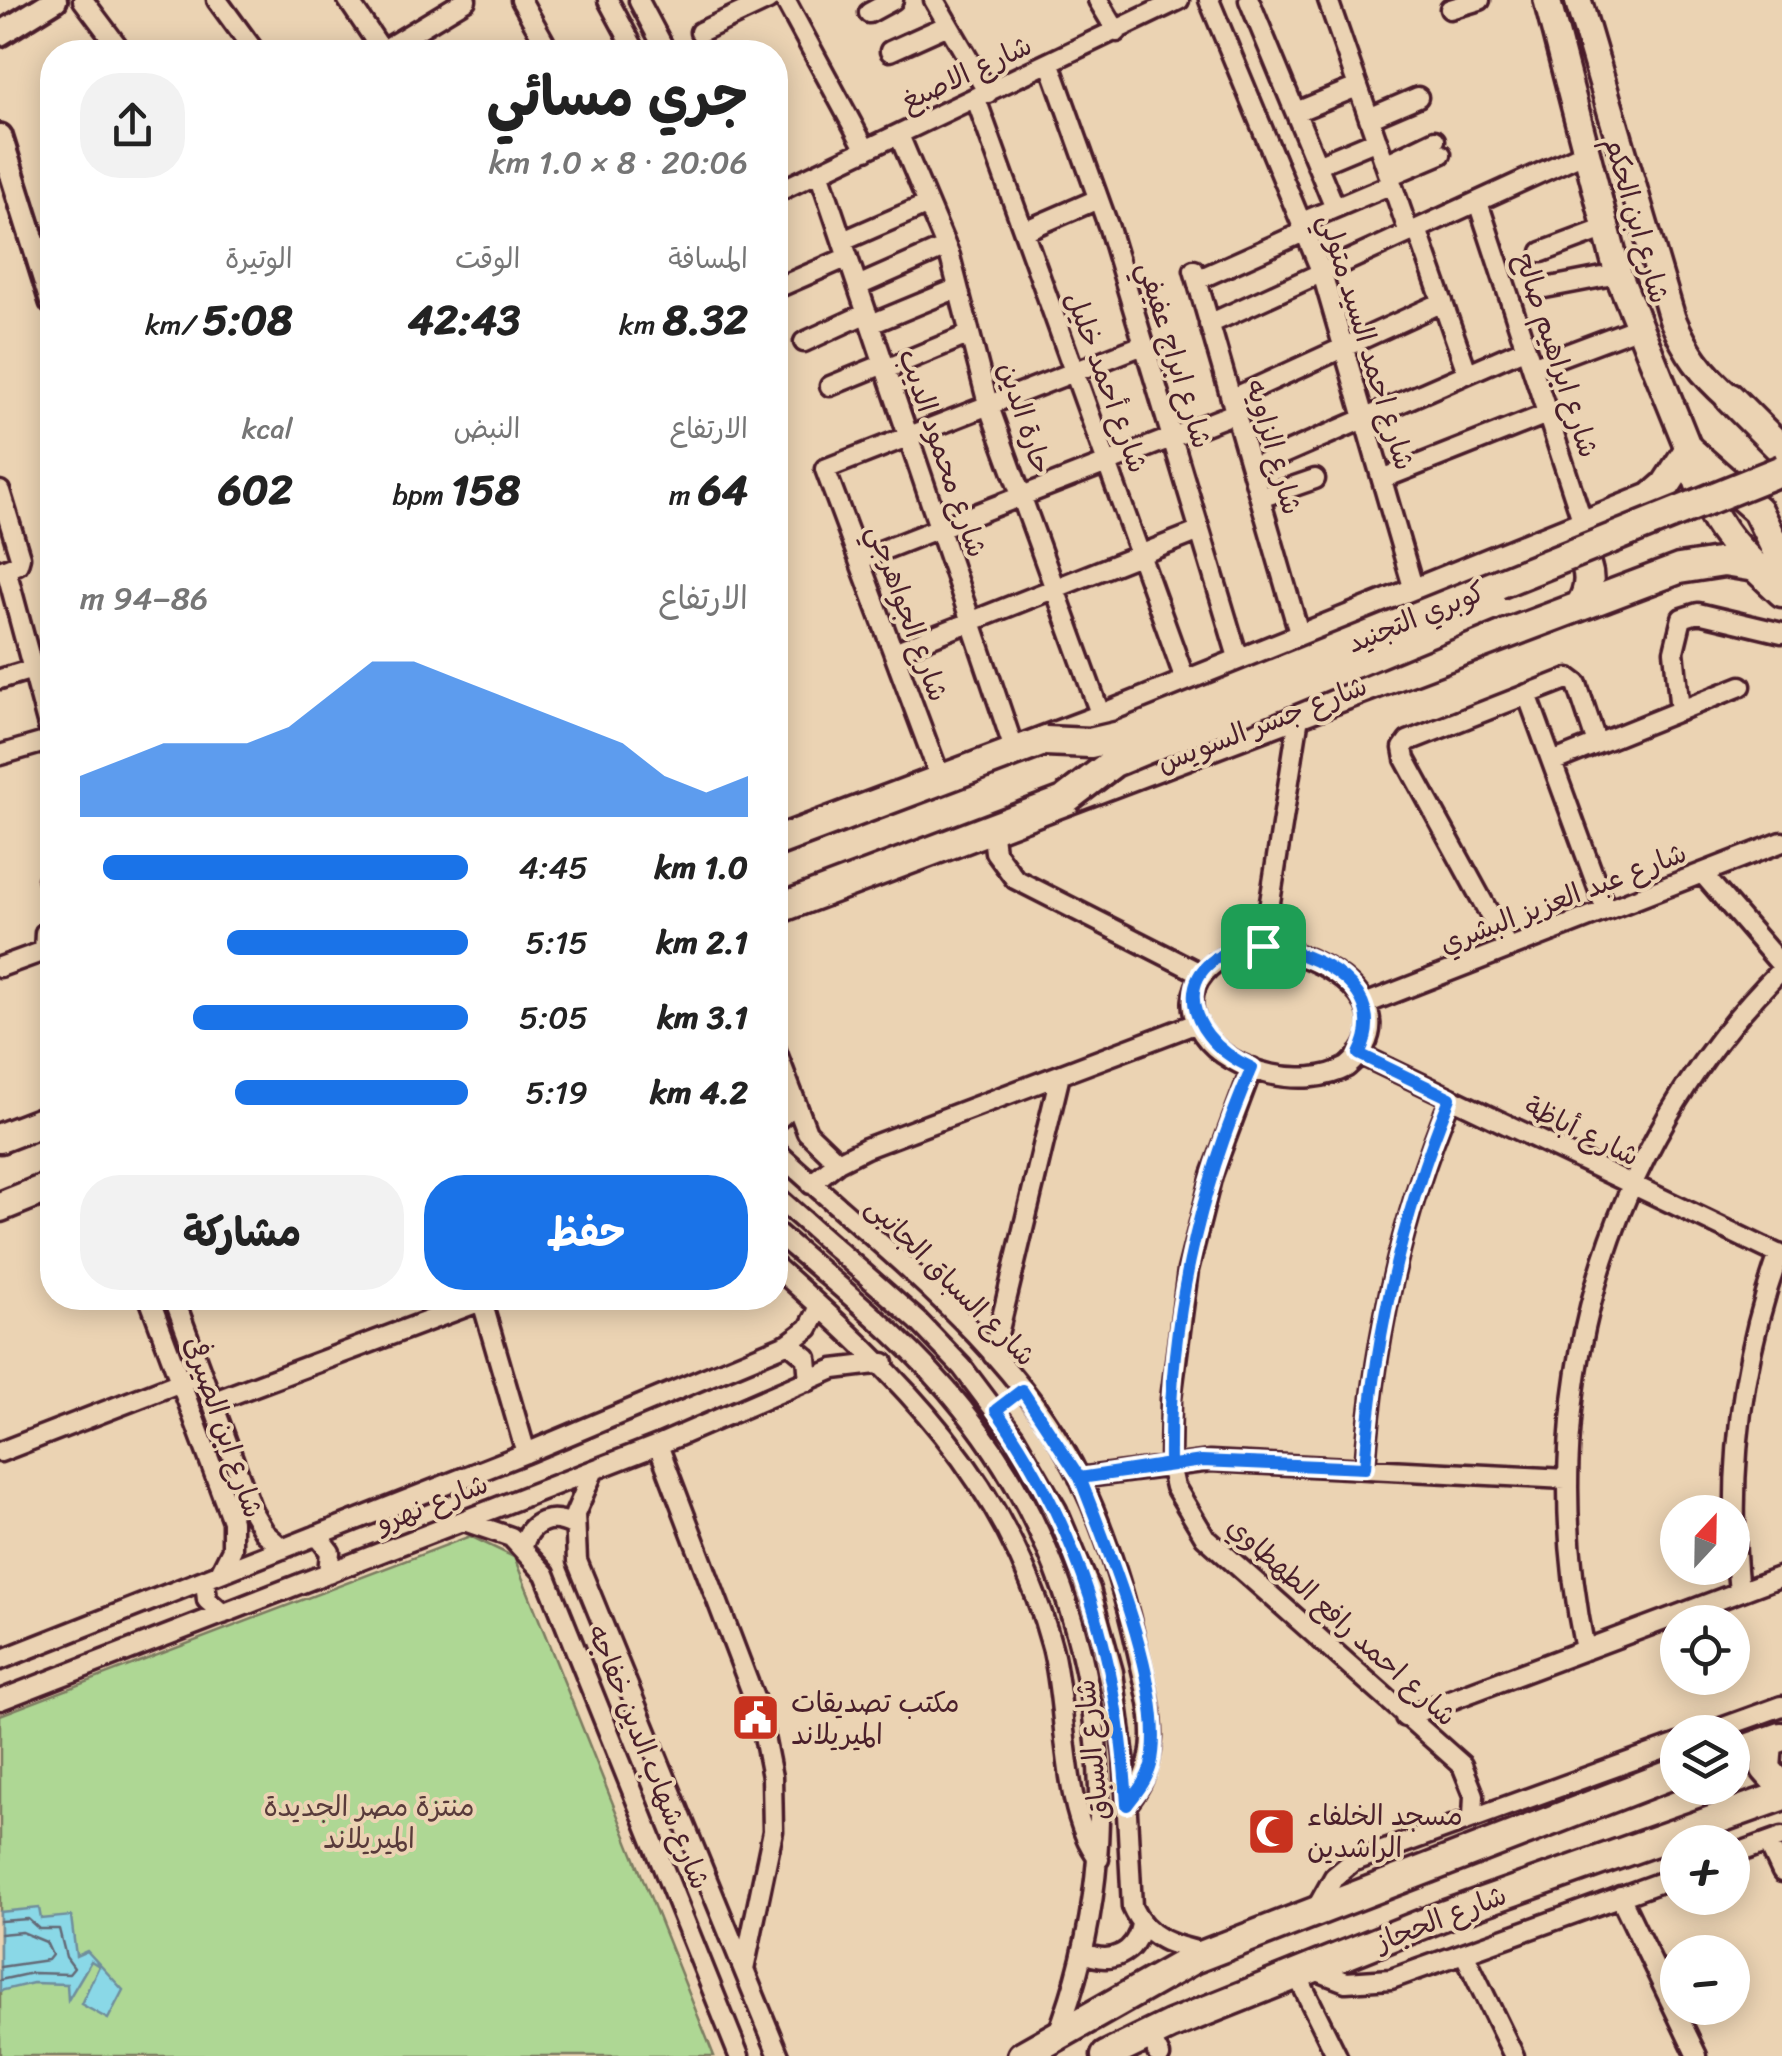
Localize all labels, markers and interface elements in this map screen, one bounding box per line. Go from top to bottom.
street label: شارع الاصبغ [892,21,1040,125]
text: جري مسائي [487,48,748,145]
button: share [80,73,185,178]
street label: شارع ابن الحكم [1590,131,1684,309]
text: 20:06 · 8 × 1.0 km [489,134,748,191]
street label: شارع احمد السيد متولي [1305,208,1429,476]
text: الوتيرة [225,234,293,283]
text: الوقت [455,234,520,283]
text: المسافة [668,234,748,283]
street label: شارع ابراهيم صالح [1501,246,1613,464]
street label: شارع ابراج عفيفي [1123,255,1227,455]
text: 5:08 [202,283,293,357]
text: 42:43 [408,283,520,357]
text: 8.32 [663,283,748,357]
street label: شارع أحمد خليل [1051,284,1163,480]
text: /km [145,300,202,349]
text: km [619,300,663,349]
street label: شارع محمود الديب [884,342,1002,564]
street label: حارة الدين [984,355,1066,481]
street label: شارع الزاويه [1231,373,1317,521]
text: kcal [242,404,293,453]
text: النبض [453,404,520,453]
text: الارتفاع [669,404,748,453]
text: 602 [218,453,293,527]
text: 158 [451,453,520,527]
text: 64 [698,453,748,527]
text: bpm [392,470,451,519]
text: m [669,470,698,519]
street label: شارع الجواهرجي [853,517,963,709]
street label: كوبري التجنيد [1339,567,1493,667]
text: 86–94 m [80,570,208,627]
text: الارتفاع [658,570,748,627]
street label: شارع جسر السويس [1150,661,1374,787]
street label: شارع عبد العزيز البشري [1432,828,1694,968]
text: 4:45 [519,839,588,896]
text: 1.0 km [654,839,748,896]
pin [1221,904,1306,989]
text: 5:15 [526,914,588,971]
text: 2.1 km [656,914,748,971]
icon: arrive [1236,919,1291,974]
text: 5:05 [519,989,588,1046]
text: 3.1 km [657,989,748,1046]
text: 5:19 [525,1064,588,1121]
text: 4.2 km [650,1064,748,1121]
street label: شارع أباظة [1516,1082,1648,1180]
button: مشاركة [80,1175,404,1290]
button: حفظ [424,1175,748,1290]
street label: شارع السباق الجانبى [854,1184,1048,1378]
street label: شارع ابن الصيرفى [170,1329,278,1525]
street label: شارع نهرو [367,1459,495,1548]
north arrow [1660,1495,1750,1585]
map controls [1660,1495,1750,2025]
street label: شارع احمد رافع الطهطاوي [1215,1503,1469,1739]
button: locate [1660,1605,1750,1695]
street label: شارع شهاب الدين خفاجه [573,1617,725,1897]
street label: شارع السباق [1060,1677,1124,1823]
place label: مكتب تصديقات الميريلاند [791,1678,960,1759]
public building icon: مكتب تصديقات الميريلاند [730,1692,782,1744]
button: layers [1660,1715,1750,1805]
park label: منتزة مصر الجديدة الميريلاند [263,1782,475,1863]
place label: مسجد الخلفاء الراشدين [1307,1791,1463,1872]
mosque icon: مسجد الخلفاء الراشدين [1246,1805,1298,1857]
button: + [1660,1825,1750,1915]
street label: شارع الحجاز [1366,1871,1514,1966]
button: − [1660,1935,1750,2025]

